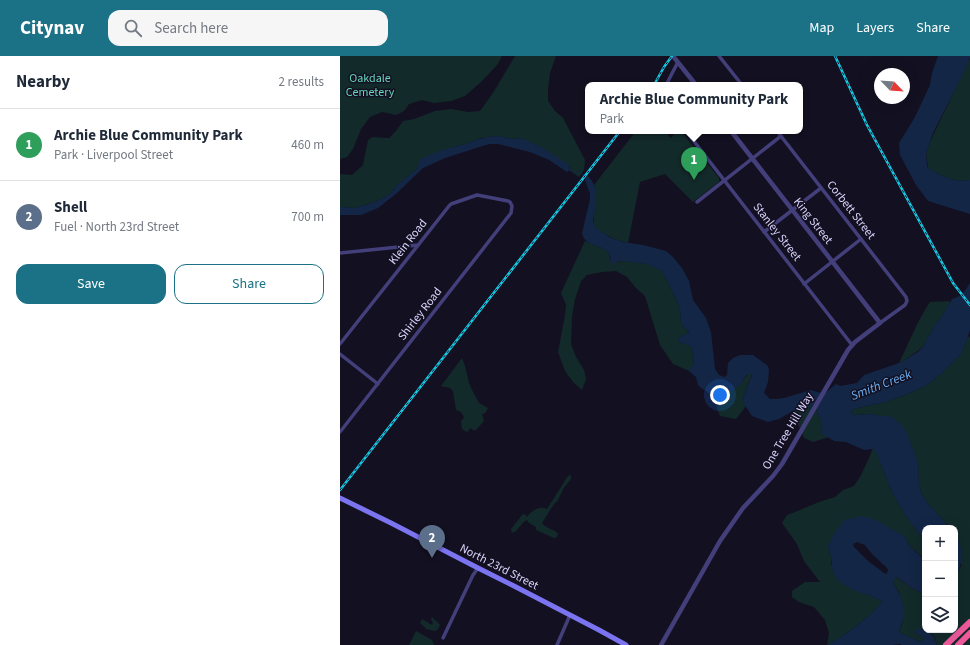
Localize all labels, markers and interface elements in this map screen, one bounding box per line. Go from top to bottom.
search box [108,10,388,46]
text: Citynav [20,15,84,42]
icon: search [122,17,144,39]
text: Search here [154,18,228,39]
text: Map [809,18,834,38]
text: Layers [856,18,894,38]
text: Share [916,18,950,38]
north arrow [874,68,910,104]
text: Nearby [16,70,70,94]
park label: Oakdale Cemetery [346,70,395,101]
text: 2 results [279,73,324,91]
popup [585,82,803,134]
text: Archie Blue Community Park [600,89,788,110]
text: Park [600,110,624,128]
text: Archie Blue Community Park [54,125,243,146]
text: 1 [26,136,32,154]
text: 460 m [291,136,324,154]
text: Park · Liverpool Street [54,146,173,164]
pin: 1 [681,147,707,180]
street label: Corbett Street [823,177,879,243]
street label: King Street [789,194,837,248]
text: Shell [54,197,87,218]
street label: Stanley Street [749,199,805,265]
text: 2 [26,208,32,226]
text: 700 m [291,208,324,226]
street label: Klein Road [385,216,431,268]
text: Fuel · North 23rd Street [54,218,179,236]
button: Save [16,264,166,304]
button: Share [174,264,324,304]
street label: Shirley Road [394,284,446,344]
water label: Smith Creek [848,365,915,405]
your location [710,385,730,405]
street label: One Tree Hill Way [758,389,818,473]
pin: 2 [419,525,445,558]
map controls [922,525,958,633]
button: + [922,525,958,561]
street label: North 23rd Street [457,540,541,594]
button: − [922,561,958,597]
button: layers [922,597,958,633]

